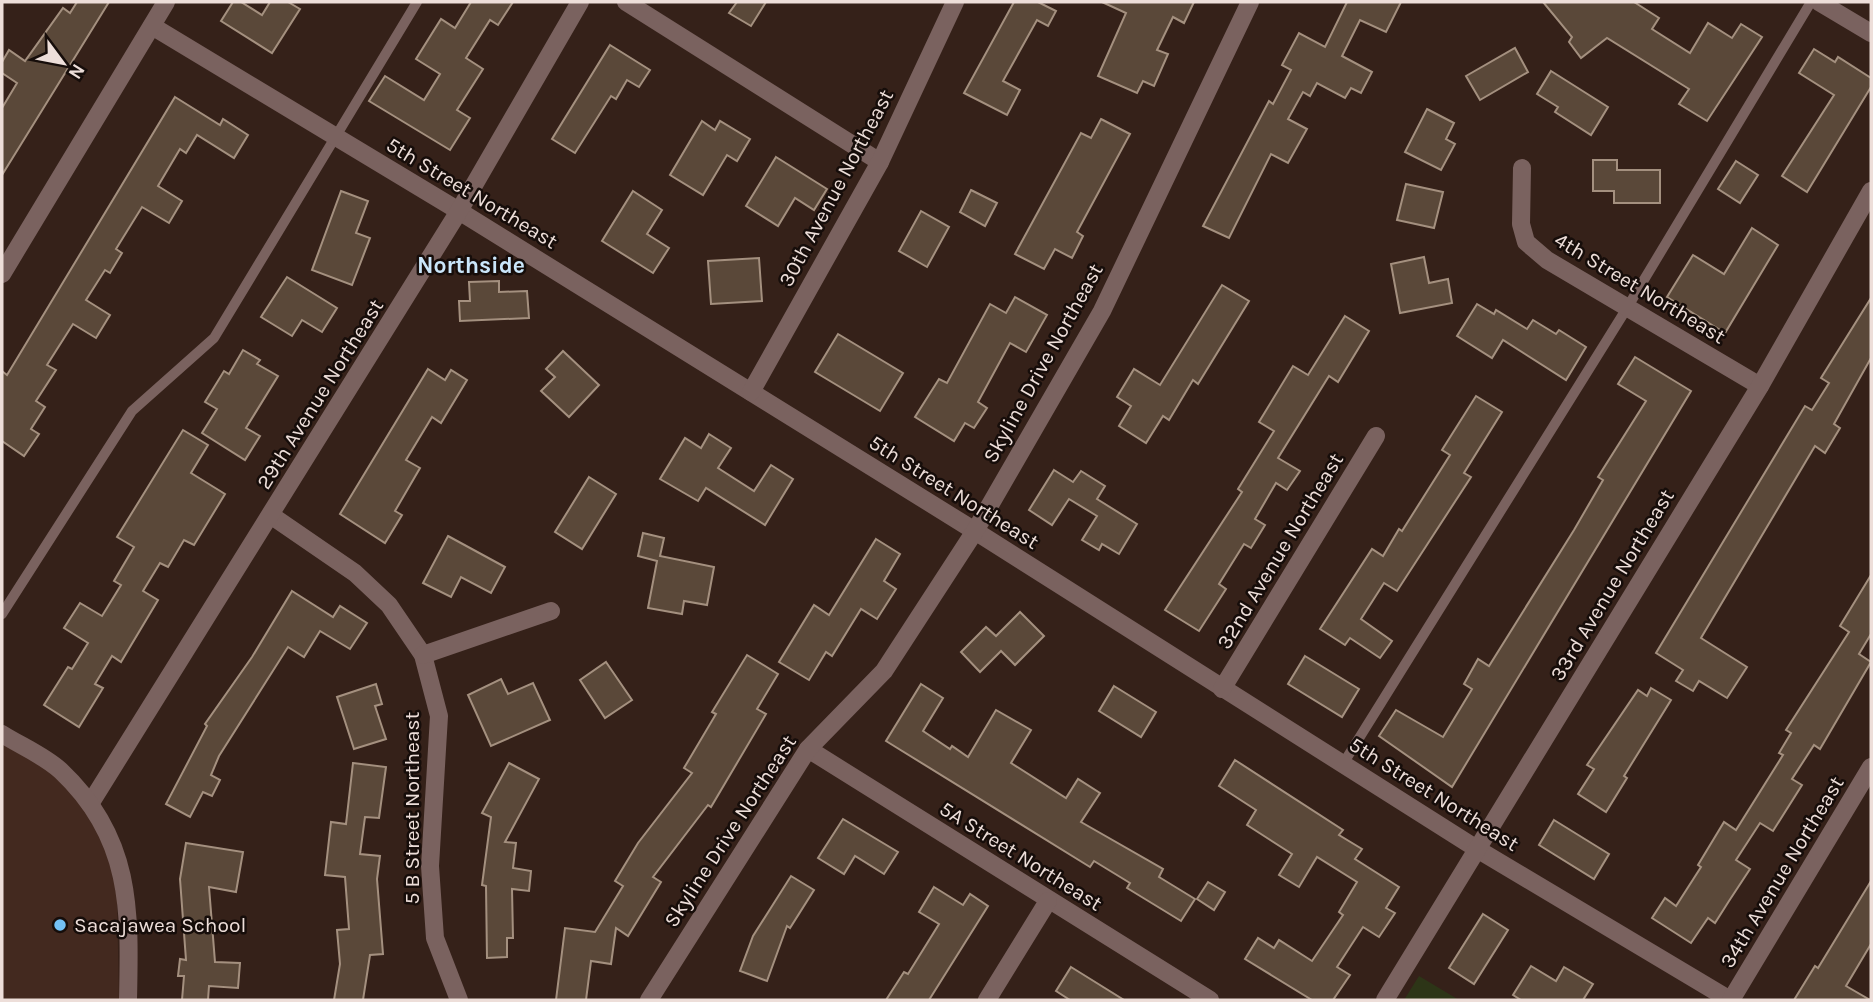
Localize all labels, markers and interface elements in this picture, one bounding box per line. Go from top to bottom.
north arrow [28,28,98,98]
text: N [64,60,90,83]
street label: 30th Avenue Northeast [774,85,898,291]
street label: 5th Street Northeast [382,132,562,254]
street label: 4th Street Northeast [1550,227,1730,349]
district label: Northside [417,252,525,279]
street label: Skyline Drive Northeast [978,259,1108,467]
street label: 29th Avenue Northeast [252,295,388,493]
street label: 5th Street Northeast [865,430,1043,554]
street label: 32nd Avenue Northeast [1212,449,1348,653]
street label: 33rd Avenue Northeast [1545,485,1679,685]
street label: 5 B Street Northeast [400,712,424,904]
street label: Skyline Drive Northeast [659,731,801,931]
street label: 5th Street Northeast [1345,732,1523,856]
street label: 34th Avenue Northeast [1715,772,1849,972]
street label: 5A Street Northeast [935,796,1107,916]
place label: Sacajawea School [74,913,246,937]
marker: Sacajawea School [52,917,68,933]

